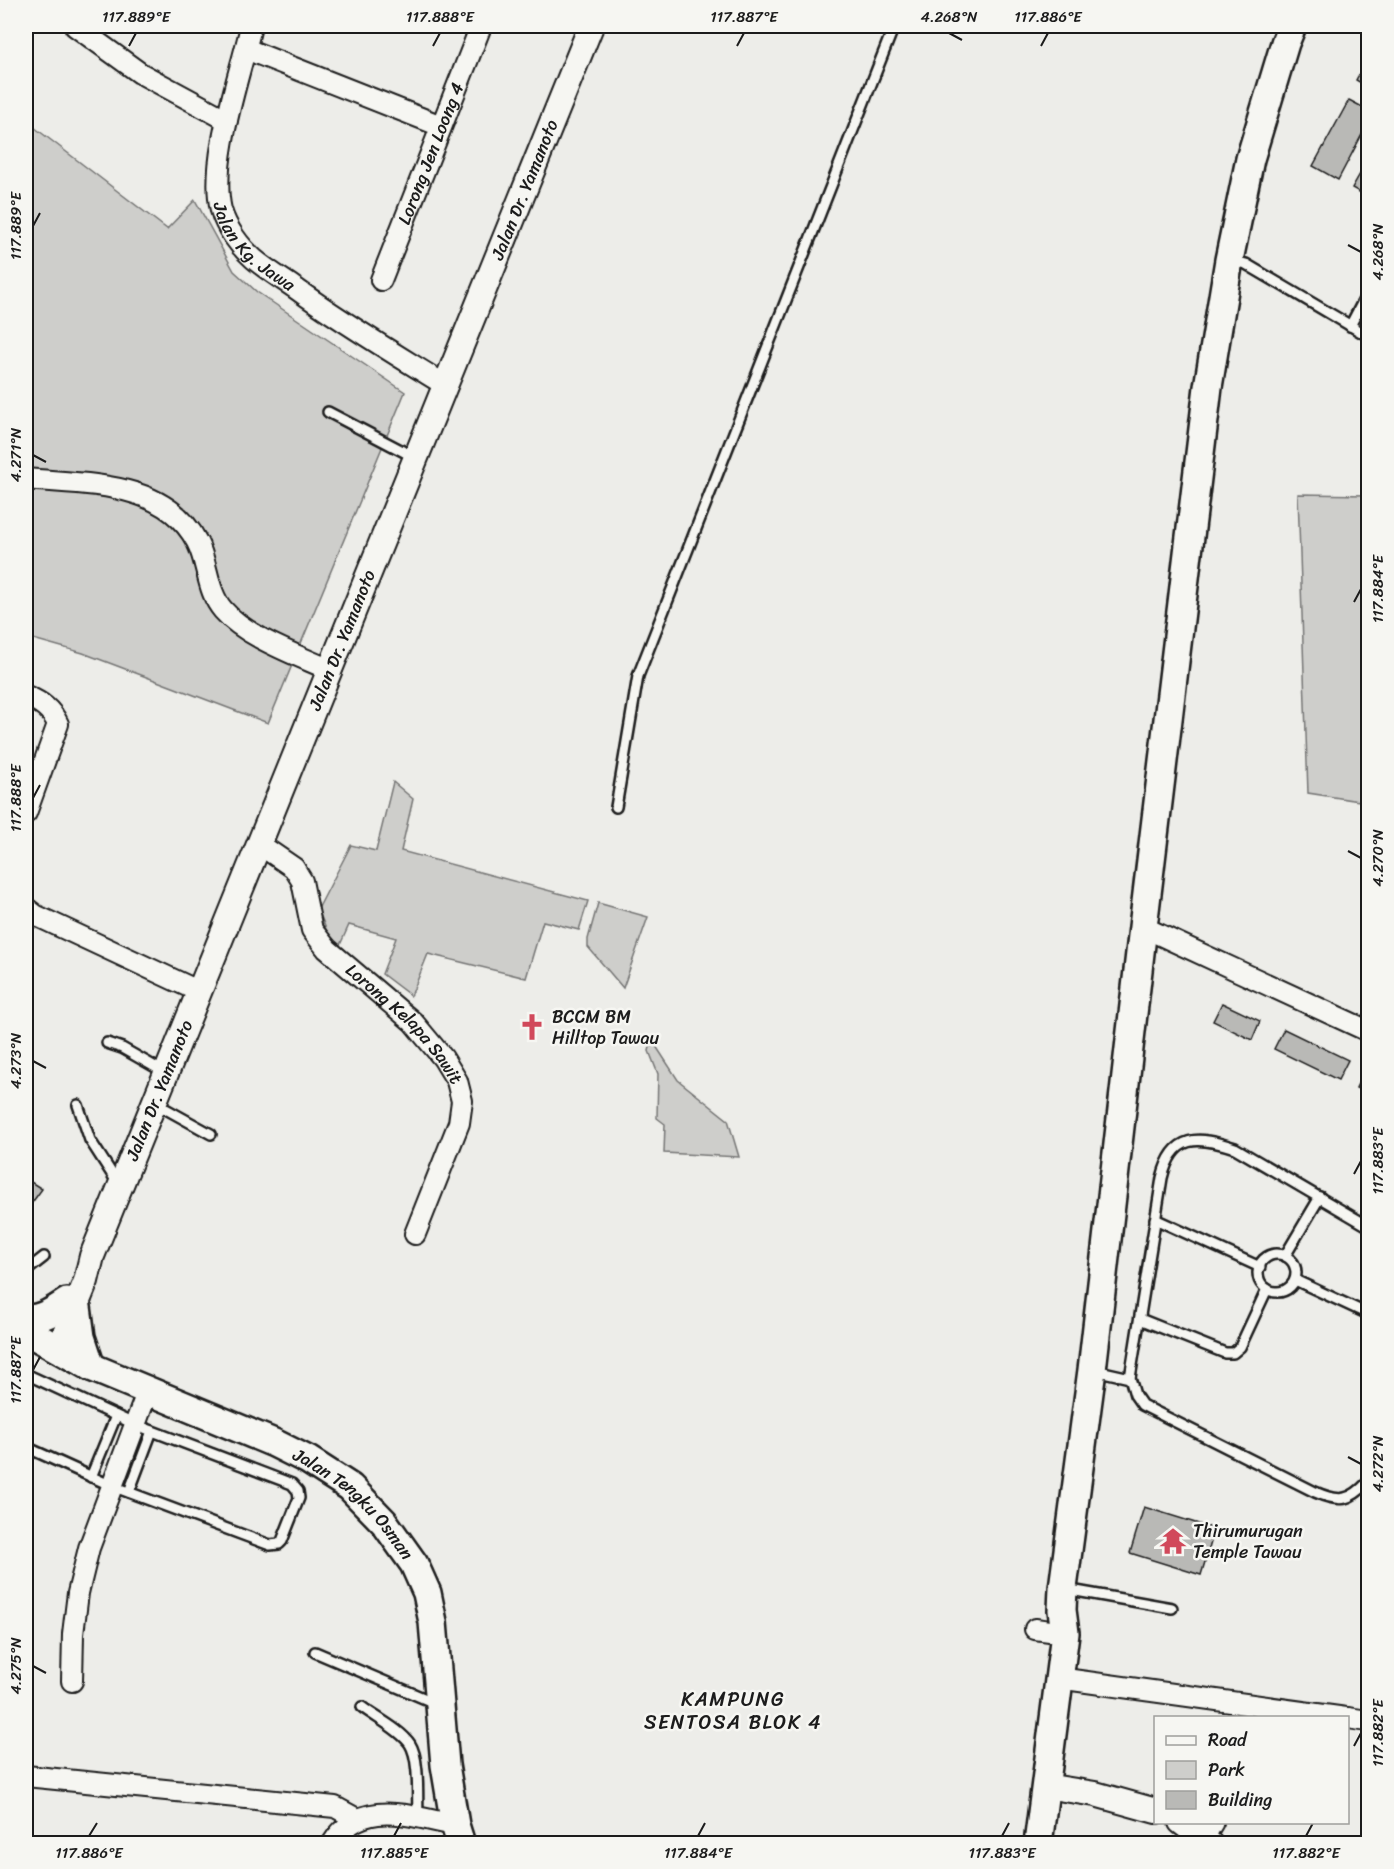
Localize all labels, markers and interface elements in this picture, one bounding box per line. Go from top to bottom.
text: 117.889°E [102,4,172,30]
text: 117.888°E [406,4,476,30]
text: 117.887°E [710,4,779,30]
text: 4.268°N [921,4,978,30]
text: 117.886°E [1014,4,1083,30]
street label: Lorong Jen Loong 4 [388,78,473,229]
street label: Jalan Dr. Yamanoto [481,114,568,266]
text: 117.889°E [3,190,29,260]
street label: Jalan Kg. Jawa [204,199,303,301]
text: 4.268°N [1365,223,1391,280]
text: 4.271°N [3,427,29,482]
text: 117.884°E [1365,553,1391,623]
street label: Jalan Dr. Yamanoto [299,565,385,716]
text: 117.888°E [3,762,29,832]
text: 4.270°N [1365,829,1391,887]
street label: Lorong Kelapa Sawit [338,955,472,1091]
place label: BCCM BM Hilltop Tawau [552,1001,659,1054]
church icon: BCCM BM Hilltop Tawau [517,1012,547,1042]
street label: Jalan Dr. Yamanoto [116,1015,202,1166]
text: 4.273°N [3,1032,29,1089]
text: 117.883°E [1365,1126,1391,1195]
text: 117.887°E [3,1335,29,1404]
text: 4.272°N [1365,1435,1391,1492]
street label: Jalan Tengku Osman [286,1439,422,1567]
place label: Thirumurugan Temple Tawau [1193,1515,1303,1568]
temple icon: Thirumurugan Temple Tawau [1158,1526,1188,1556]
text: 4.275°N [3,1637,29,1695]
district label: KAMPUNG SENTOSA BLOK 4 [644,1682,822,1740]
text: 117.882°E [1365,1698,1391,1767]
legend [1154,1716,1349,1824]
text: Road [1208,1724,1248,1756]
text: Park [1208,1754,1245,1786]
text: Building [1208,1784,1272,1816]
text: 117.886°E [55,1840,124,1866]
text: 117.885°E [360,1840,430,1866]
text: 117.884°E [664,1840,734,1866]
text: 117.883°E [968,1840,1037,1866]
text: 117.882°E [1272,1840,1341,1866]

